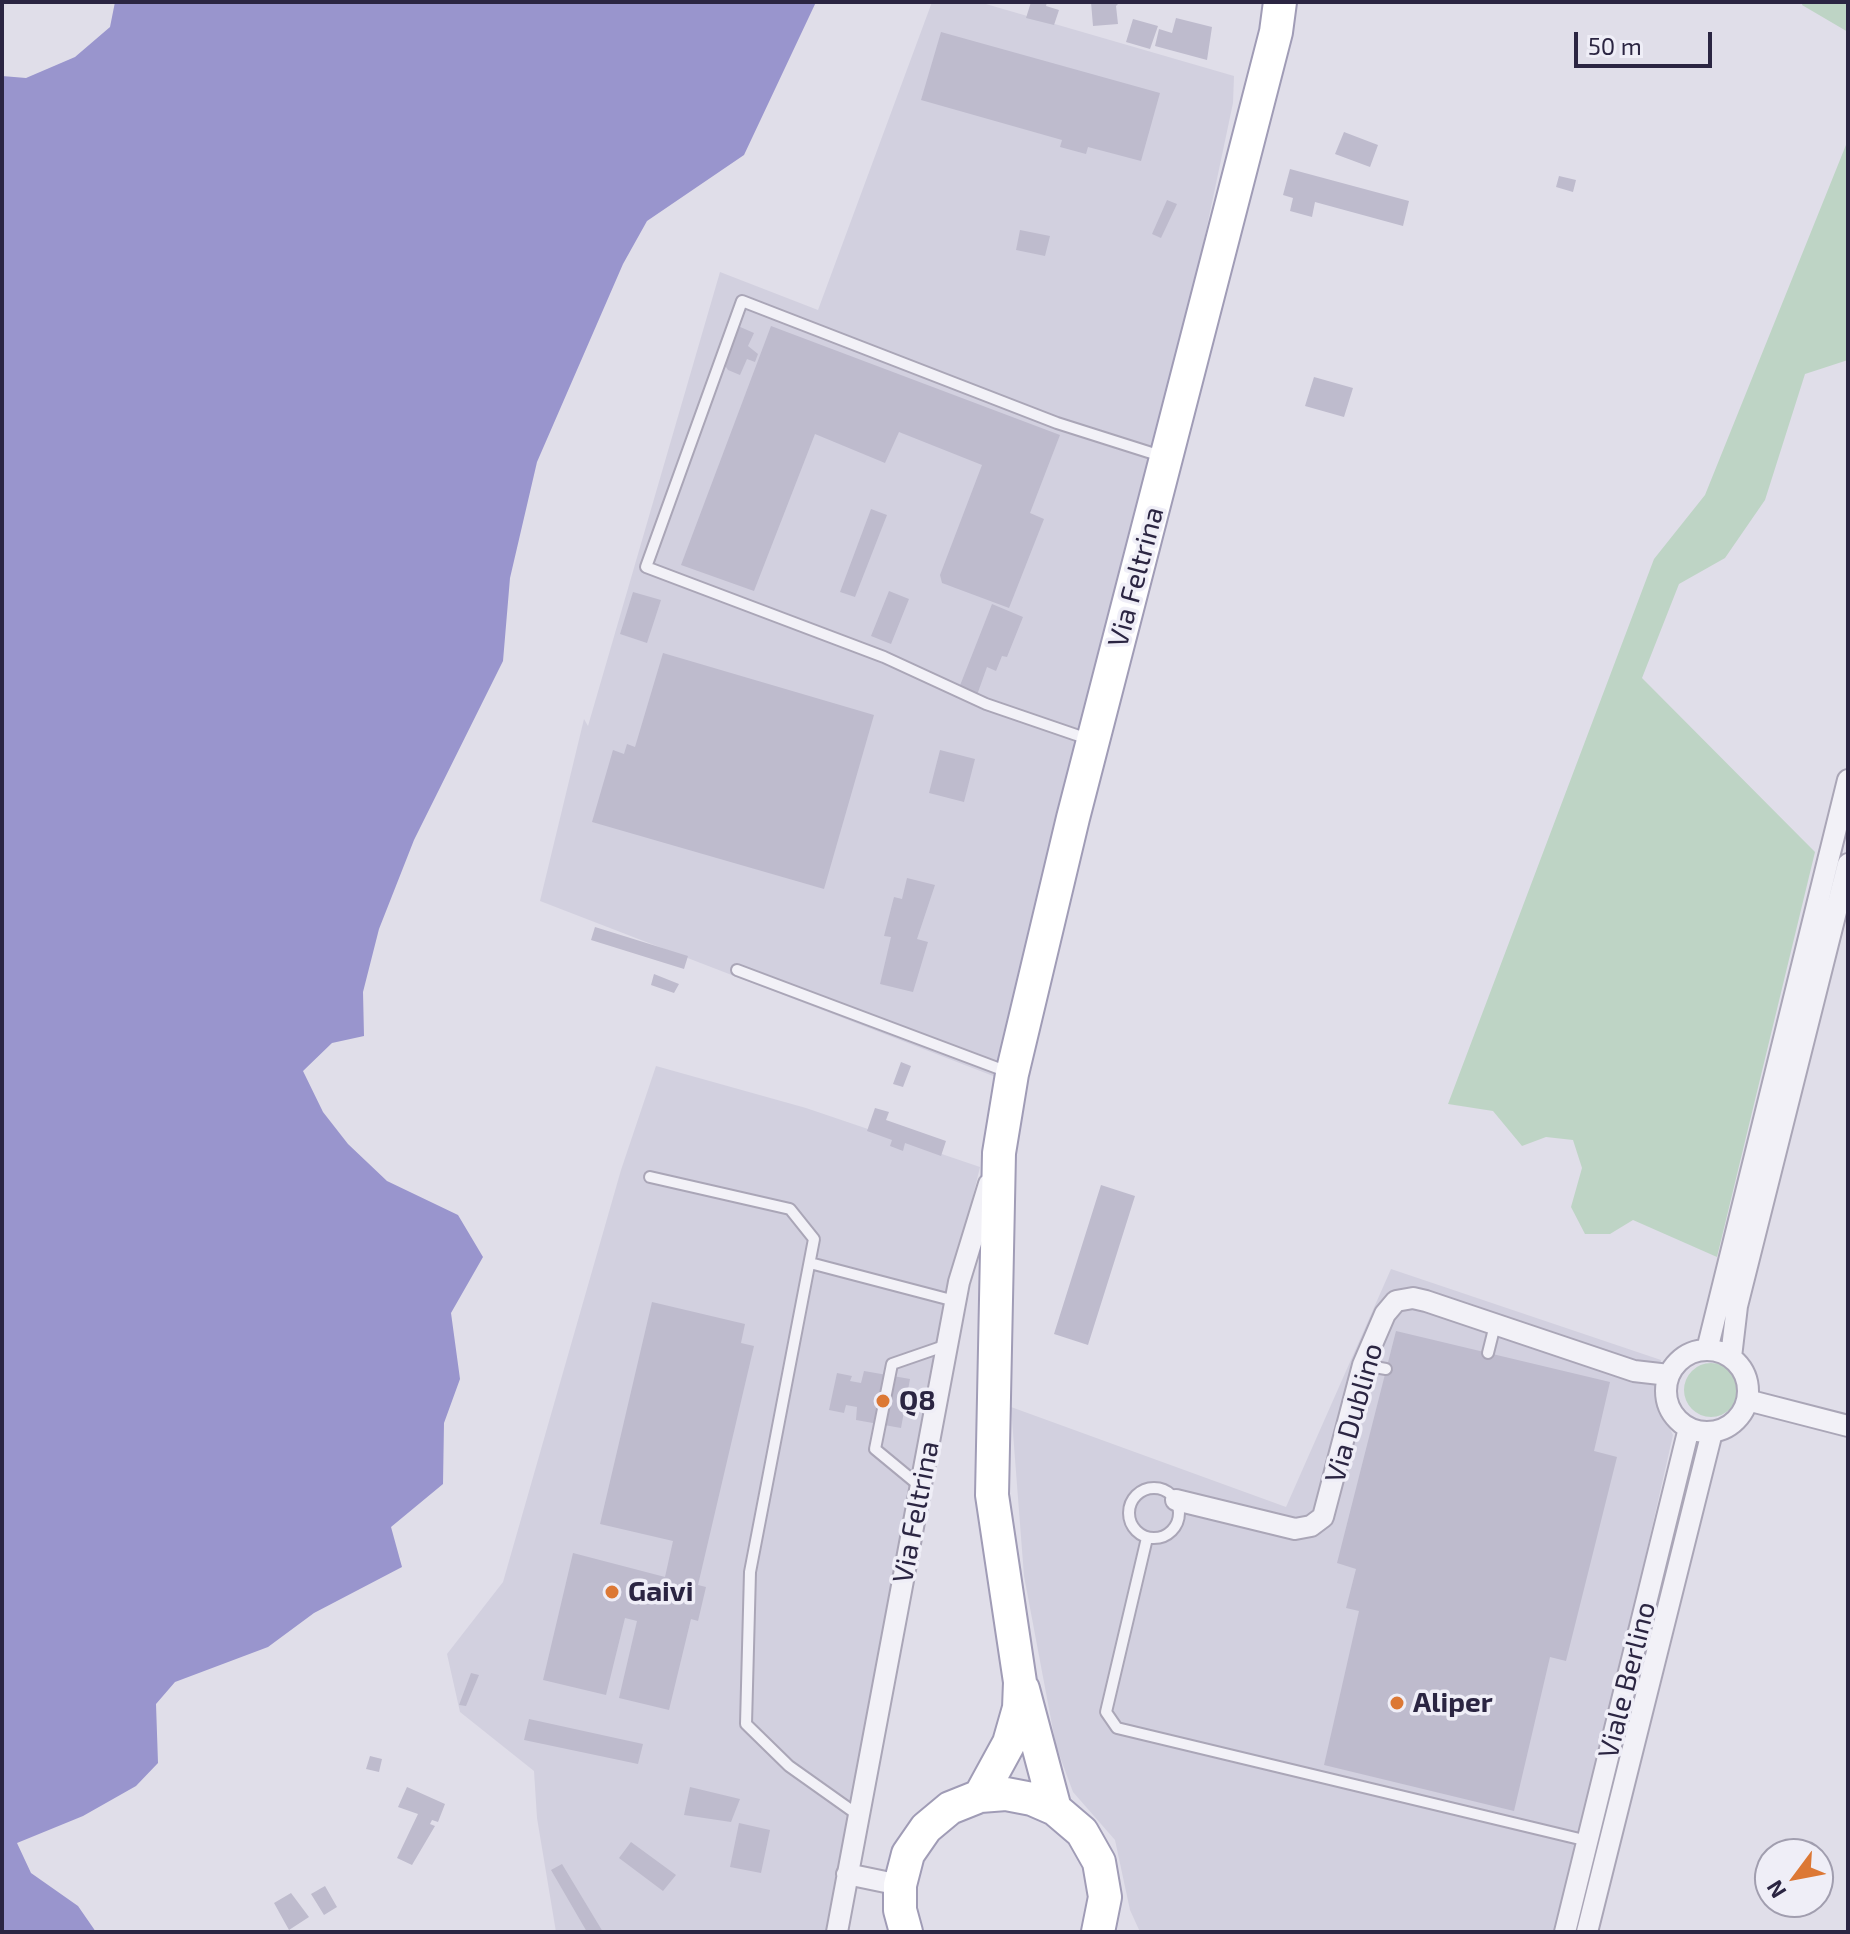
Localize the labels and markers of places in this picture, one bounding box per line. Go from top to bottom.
place label: Q8 [899,1384,936,1418]
marker: Q8 [874,1392,892,1410]
place label: Gaivi [628,1575,693,1609]
marker: Gaivi [603,1583,621,1601]
place label: Aliper [1413,1686,1493,1720]
marker: Aliper [1388,1694,1406,1712]

